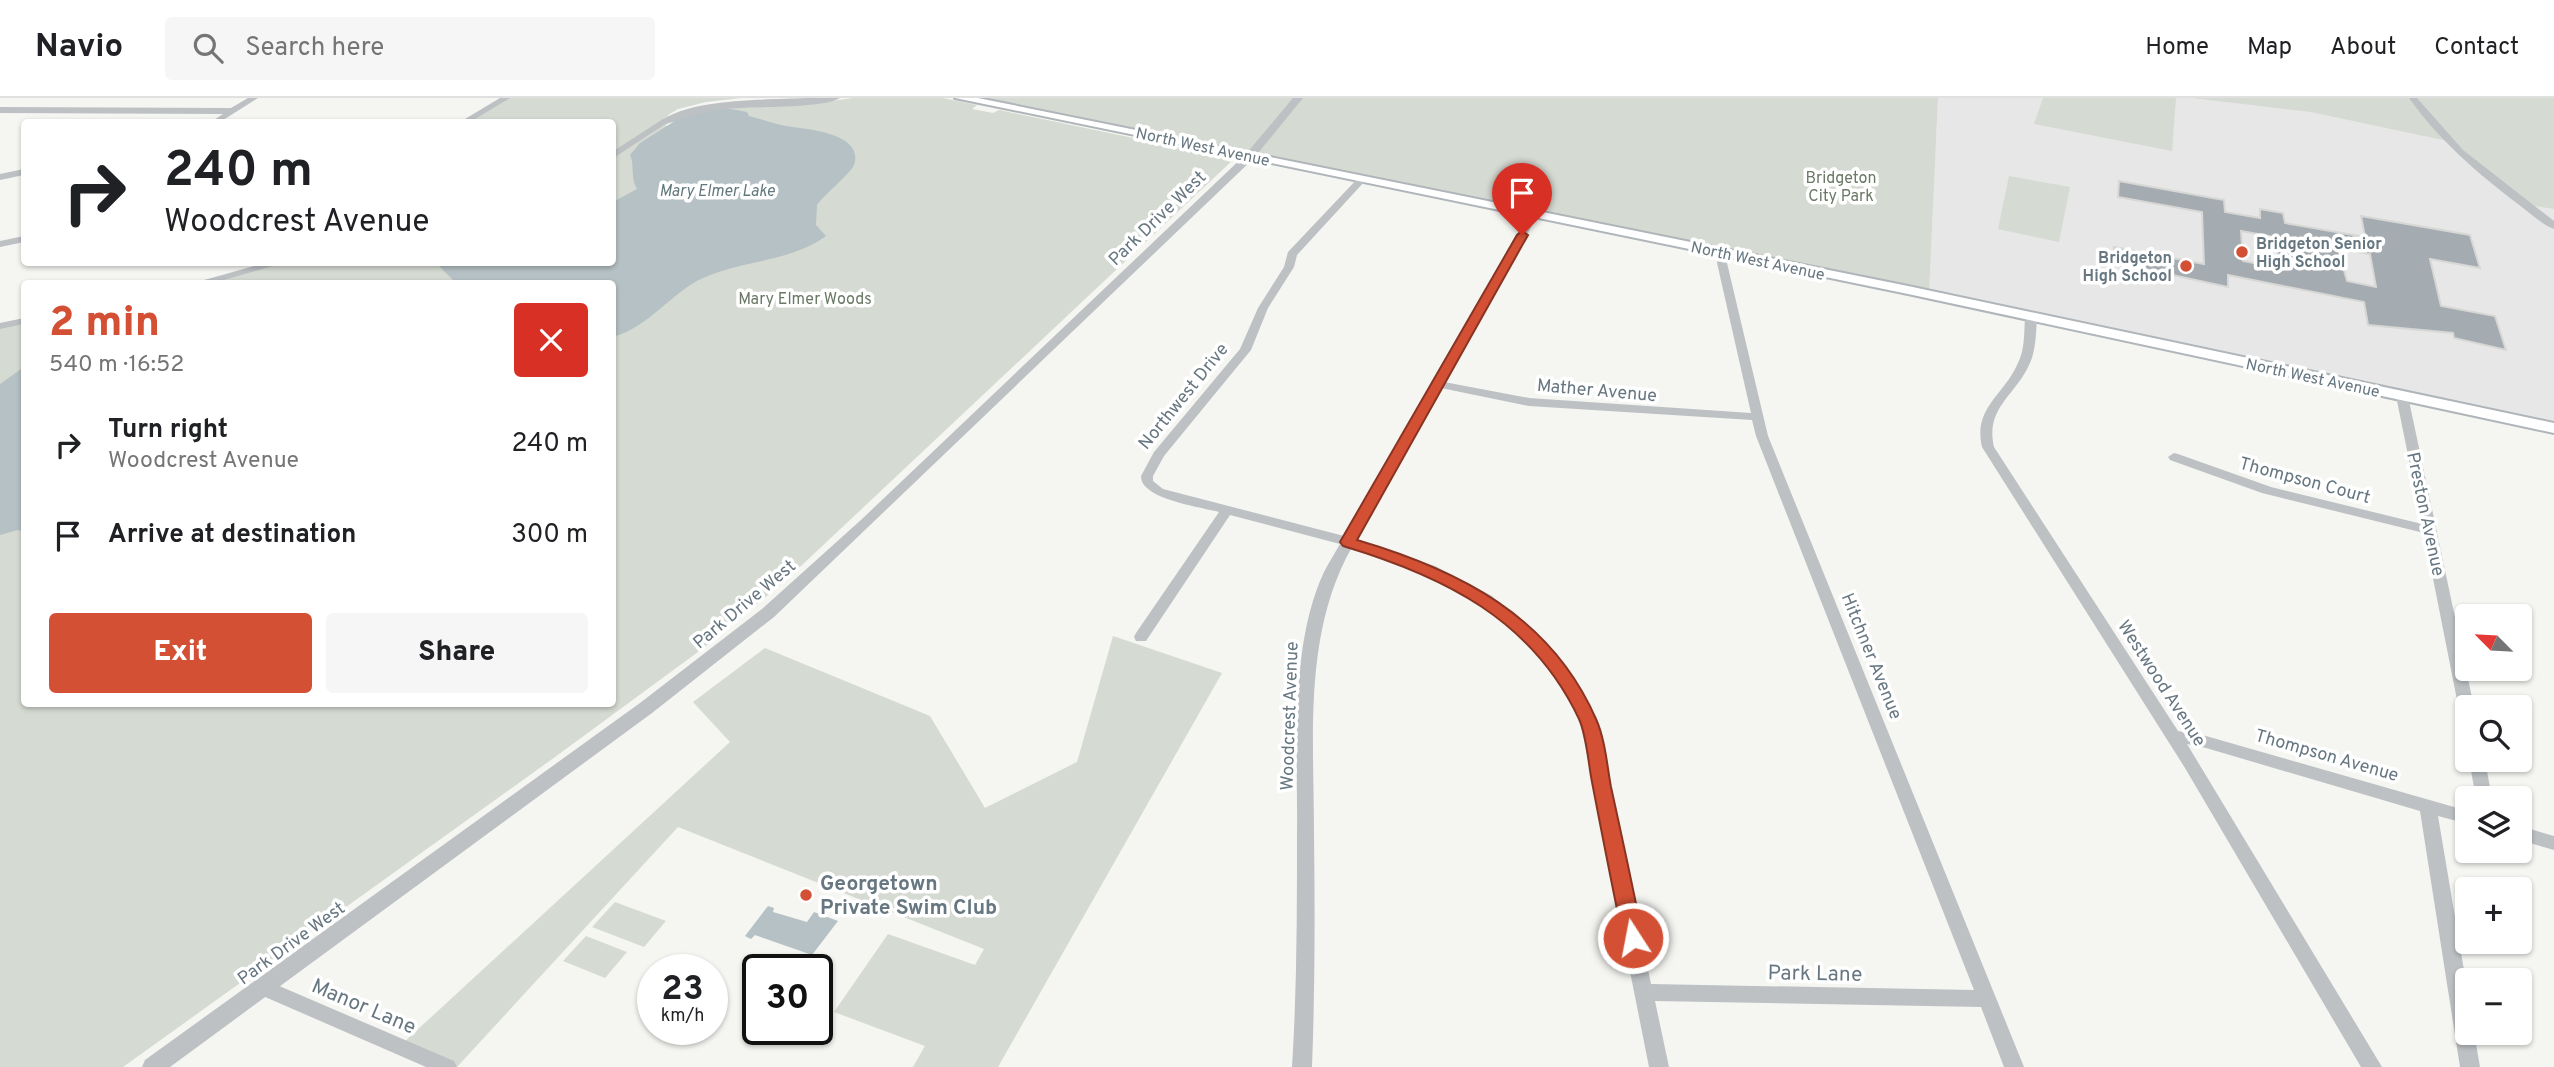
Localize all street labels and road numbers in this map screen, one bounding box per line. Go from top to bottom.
street label: North West Avenue [1134,124,1271,172]
street label: Park Drive West [1104,167,1212,272]
street label: North West Avenue [1689,238,1826,286]
street label: Northwest Drive [1134,339,1234,455]
street label: North West Avenue [2244,355,2381,403]
street label: Mather Avenue [1536,375,1658,408]
street label: Preston Avenue [2400,450,2449,578]
street label: Thompson Court [2236,453,2373,510]
street label: Park Drive West [689,555,801,655]
street label: Hitchner Avenue [1835,590,1906,723]
street label: Westwood Avenue [2111,616,2210,751]
street label: Woodcrest Avenue [1276,641,1305,791]
street label: Thompson Avenue [2252,725,2401,788]
street label: Park Drive West [234,898,350,991]
street label: Park Lane [1767,960,1863,989]
street label: Manor Lane [307,973,420,1041]

